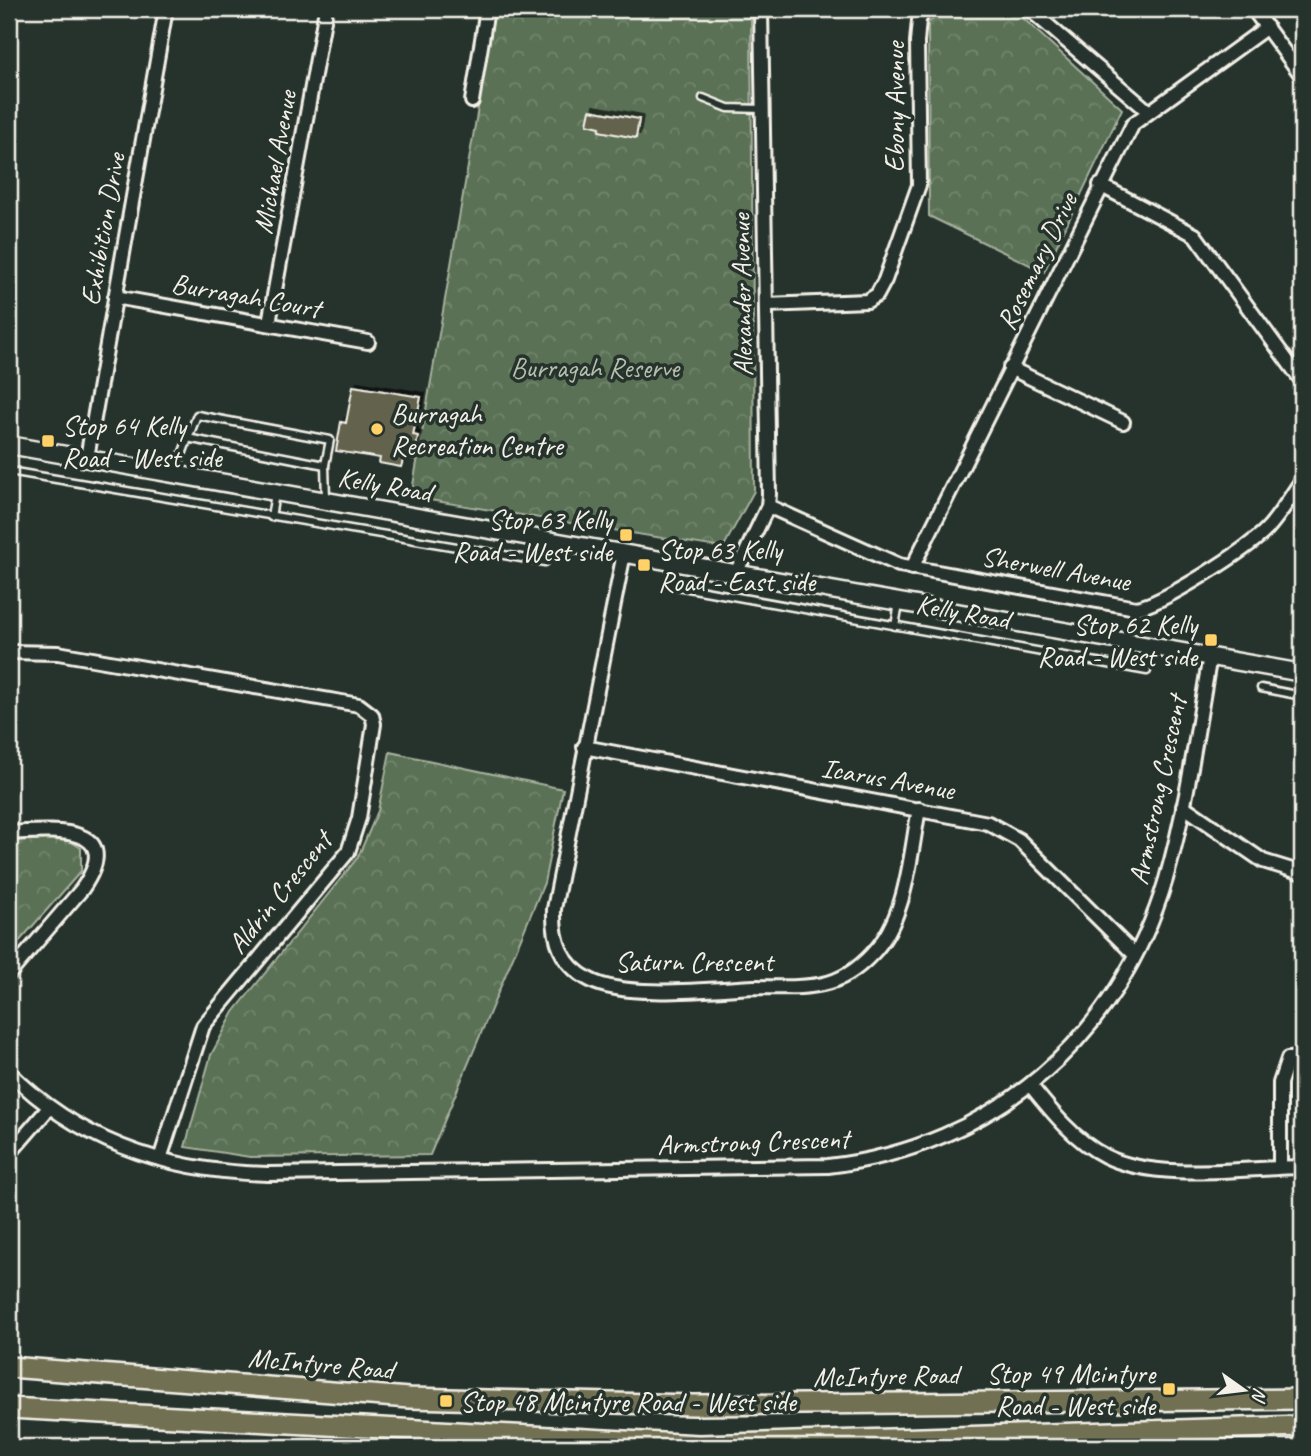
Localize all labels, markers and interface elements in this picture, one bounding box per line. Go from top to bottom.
street label: Ebony Avenue [877,40,912,172]
street label: Michael Avenue [245,86,305,236]
street label: Exhibition Drive [72,149,133,308]
street label: Rosemary Drive [988,185,1085,335]
street label: Alexander Avenue [723,211,760,377]
street label: Burragah Court [169,265,327,326]
park label: Burragah Reserve [511,350,681,385]
place label: Burragah Recreation Centre [391,396,564,463]
place label: Stop 64 Kelly Road - West side [62,408,223,475]
marker: Burragah Recreation Centre [369,421,385,437]
marker: Stop 64 Kelly Road - West side [40,433,56,449]
street label: Kelly Road [335,459,438,511]
place label: Stop 63 Kelly Road - West side [452,502,614,569]
marker: Stop 63 Kelly Road - West side [618,527,634,543]
place label: Stop 63 Kelly Road - East side [658,532,817,599]
street label: Sherwell Avenue [979,538,1135,599]
marker: Stop 63 Kelly Road - East side [636,557,652,573]
street label: Kelly Road [913,586,1016,638]
place label: Stop 62 Kelly Road - West side [1037,607,1199,674]
marker: Stop 62 Kelly Road - West side [1203,632,1219,648]
street label: Armstrong Crescent [1120,689,1195,888]
street label: Icarus Avenue [819,750,959,808]
street label: Aldrin Crescent [219,821,342,961]
street label: Saturn Crescent [615,944,776,979]
street label: Armstrong Crescent [656,1121,853,1162]
street label: McIntyre Road [247,1340,399,1388]
north arrow [1210,1354,1280,1424]
place label: Stop 49 Mcintyre Road - West side [986,1356,1157,1423]
street label: McIntyre Road [813,1357,963,1394]
marker: Stop 49 Mcintyre Road - West side [1161,1381,1177,1397]
place label: Stop 48 Mcintyre Road - West side [460,1384,798,1419]
text: N [1246,1385,1273,1406]
marker: Stop 48 Mcintyre Road - West side [438,1393,454,1409]

